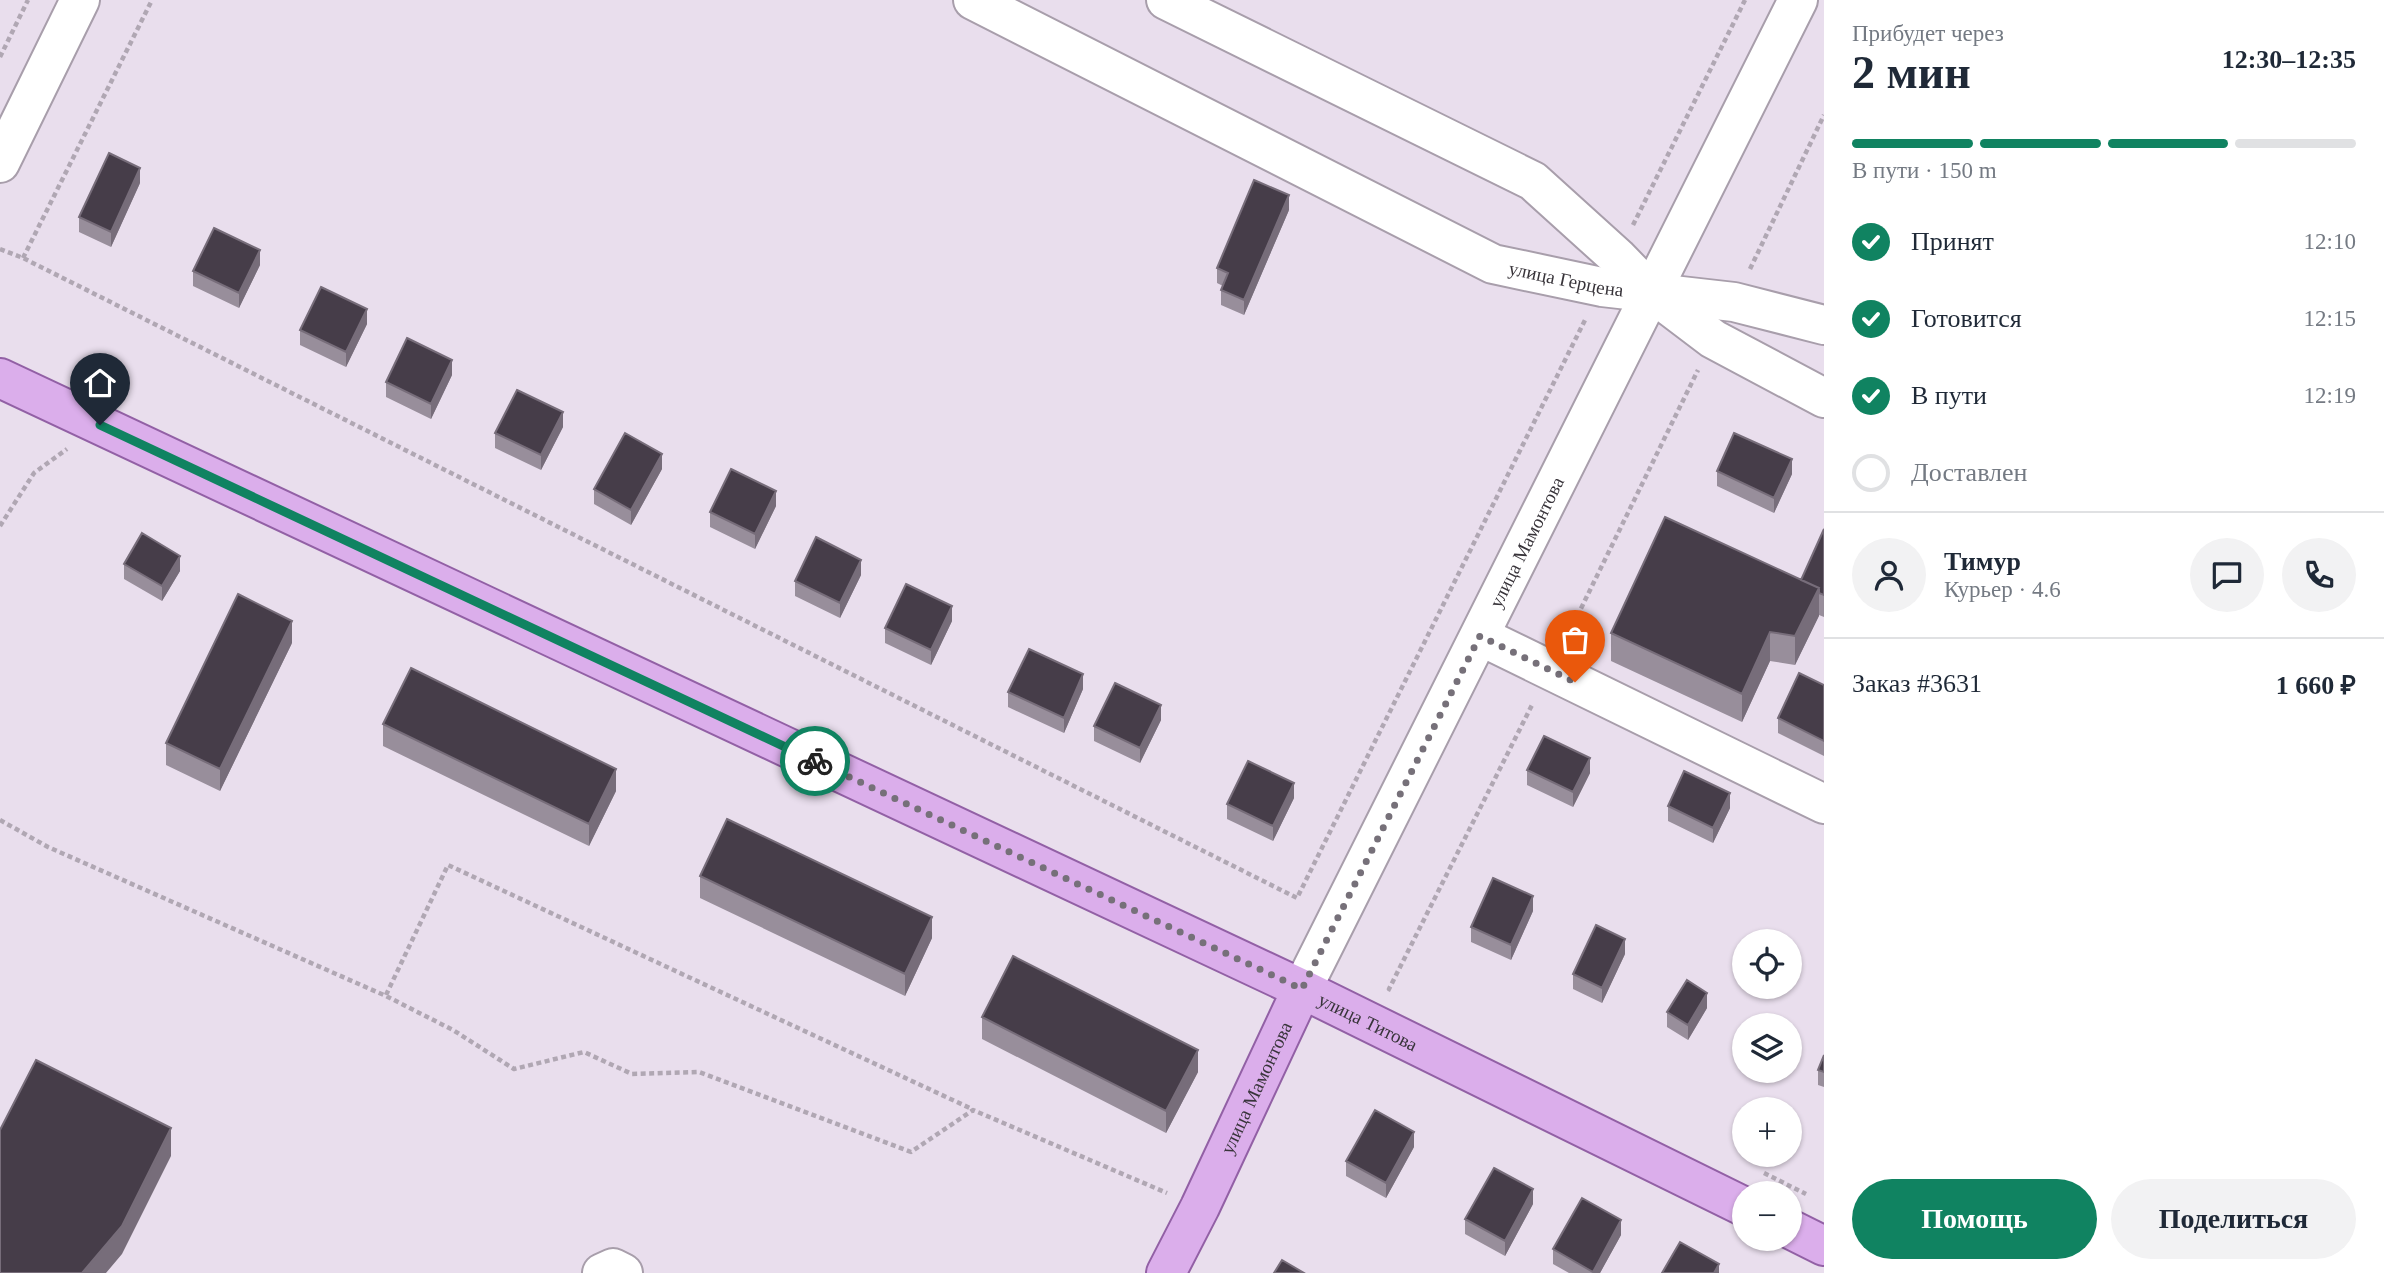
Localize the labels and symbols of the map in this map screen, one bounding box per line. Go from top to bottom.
street label: улица Герцена [1507,257,1625,300]
pin [70,353,130,425]
street label: улица Мамонтова [1485,473,1568,611]
pin [1545,610,1605,682]
courier [780,726,850,796]
street label: улица Титова [1315,988,1422,1055]
street label: улица Мамонтова [1216,1018,1296,1157]

